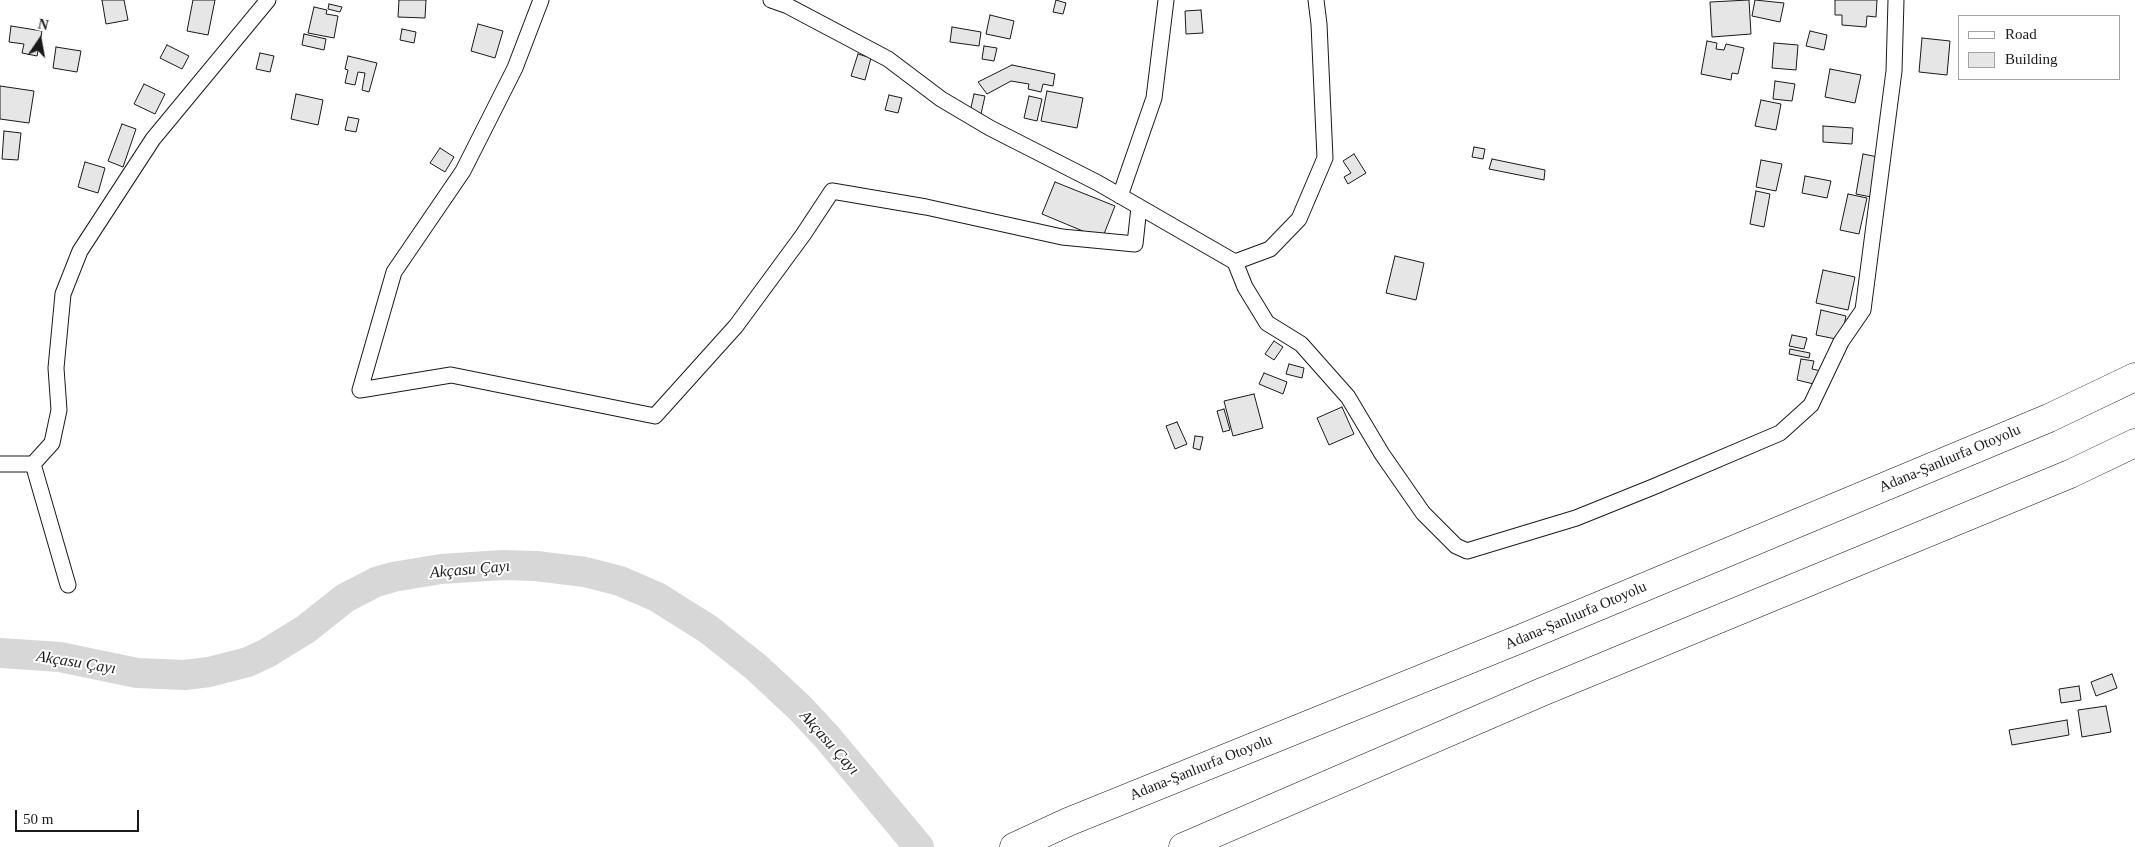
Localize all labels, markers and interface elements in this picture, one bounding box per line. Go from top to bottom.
north arrow [15,15,65,65]
legend [1958,15,2120,80]
text: N [37,16,50,33]
text: Road [2005,26,2037,42]
text: Building [2005,51,2058,67]
street label: Adana-Şanlıurfa Otoyolu [1877,421,2023,497]
water label: Akçasu Çayı [429,557,511,583]
street label: Adana-Şanlıurfa Otoyolu [1503,578,1649,654]
water label: Akçasu Çayı [35,647,117,679]
water label: Akçasu Çayı [795,707,863,779]
street label: Adana-Şanlıurfa Otoyolu [1127,731,1275,805]
scale bar [18,800,141,832]
text: 50 m [23,811,53,827]

